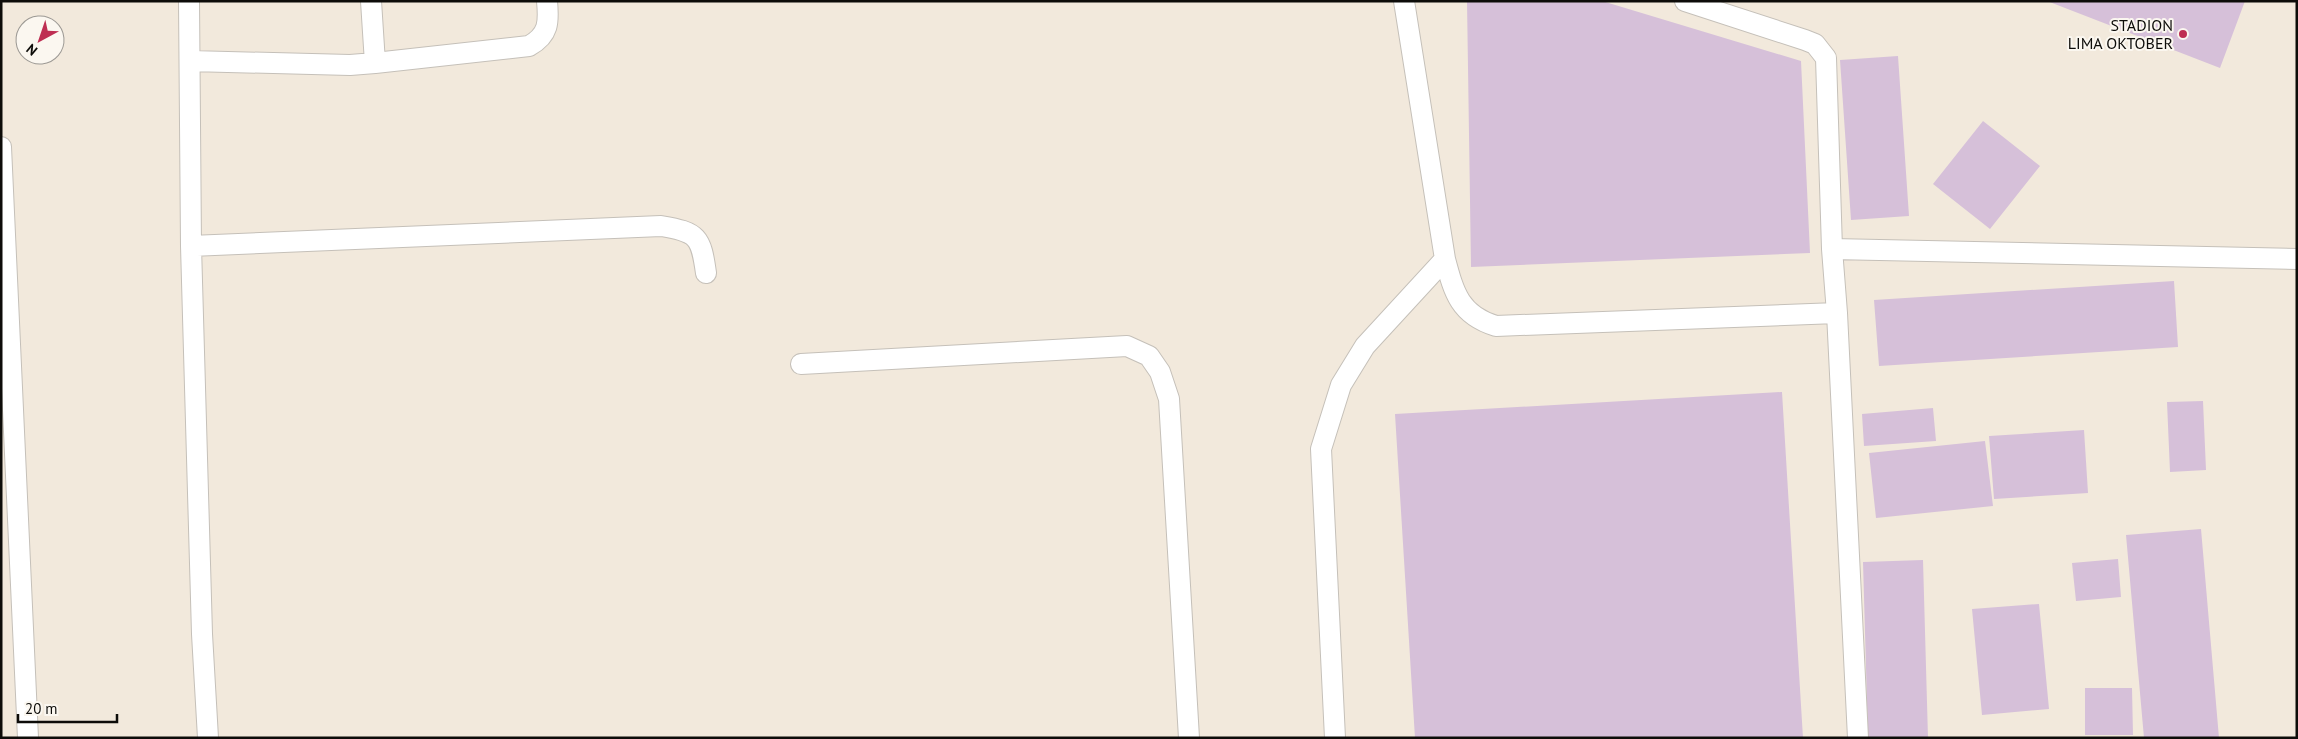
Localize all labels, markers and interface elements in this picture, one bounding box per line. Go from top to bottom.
north arrow [15,15,65,65]
place label: STADION LIMA OKTOBER [2068,15,2173,53]
marker: STADION LIMA OKTOBER [2177,28,2189,40]
text: N [22,40,41,60]
scale bar [18,692,116,724]
text: 20 m [25,699,58,718]

